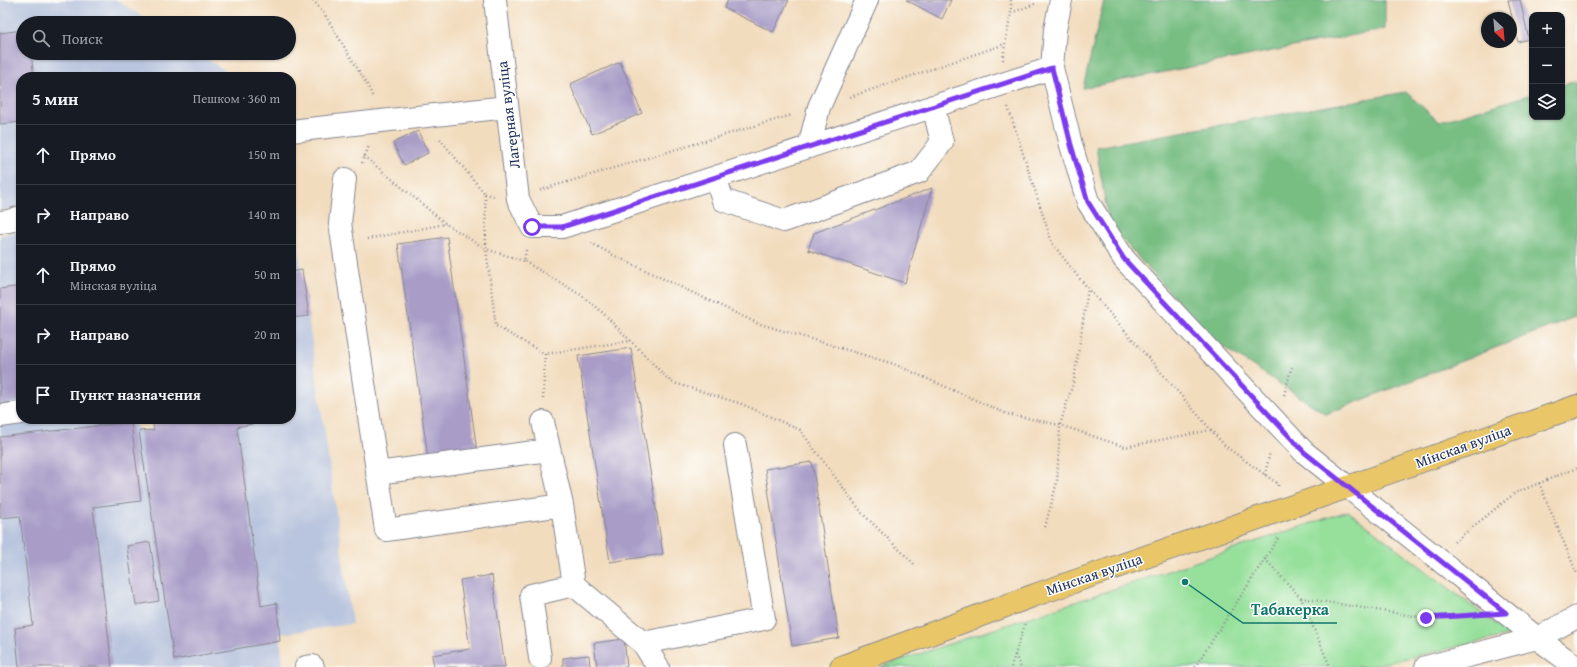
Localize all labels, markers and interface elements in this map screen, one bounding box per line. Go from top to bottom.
north arrow [1481,12,1517,48]
map controls [1529,12,1565,120]
button: + [1529,12,1565,48]
search box [16,16,296,60]
icon: search [30,27,52,49]
text: Поиск [62,28,103,49]
button: − [1529,48,1565,84]
street label: Лагерная вуліца [491,59,525,170]
button: layers [1529,84,1565,120]
text: 5 мин [32,86,78,111]
text: Пешком · 360 m [193,89,280,108]
icon: ahead [32,144,54,166]
text: Прямо [70,144,116,165]
text: 150 m [248,145,280,164]
icon: right [32,204,54,226]
text: Направо [70,204,129,225]
text: 140 m [248,205,280,224]
route start [523,218,541,236]
text: Прямо [70,255,116,276]
icon: ahead [32,264,54,286]
text: 50 m [254,265,280,284]
text: Мінская вуліца [70,276,157,295]
icon: right [32,324,54,346]
text: Направо [70,324,129,345]
text: 20 m [254,325,280,344]
icon: arrive [32,384,54,406]
text: Пункт назначения [70,384,201,405]
street label: Мінская вуліца [1412,419,1515,473]
street label: Мінская вуліца [1043,547,1146,600]
callout: Табакерка [1243,595,1337,623]
text: Табакерка [1251,597,1330,621]
route end [1417,609,1435,627]

